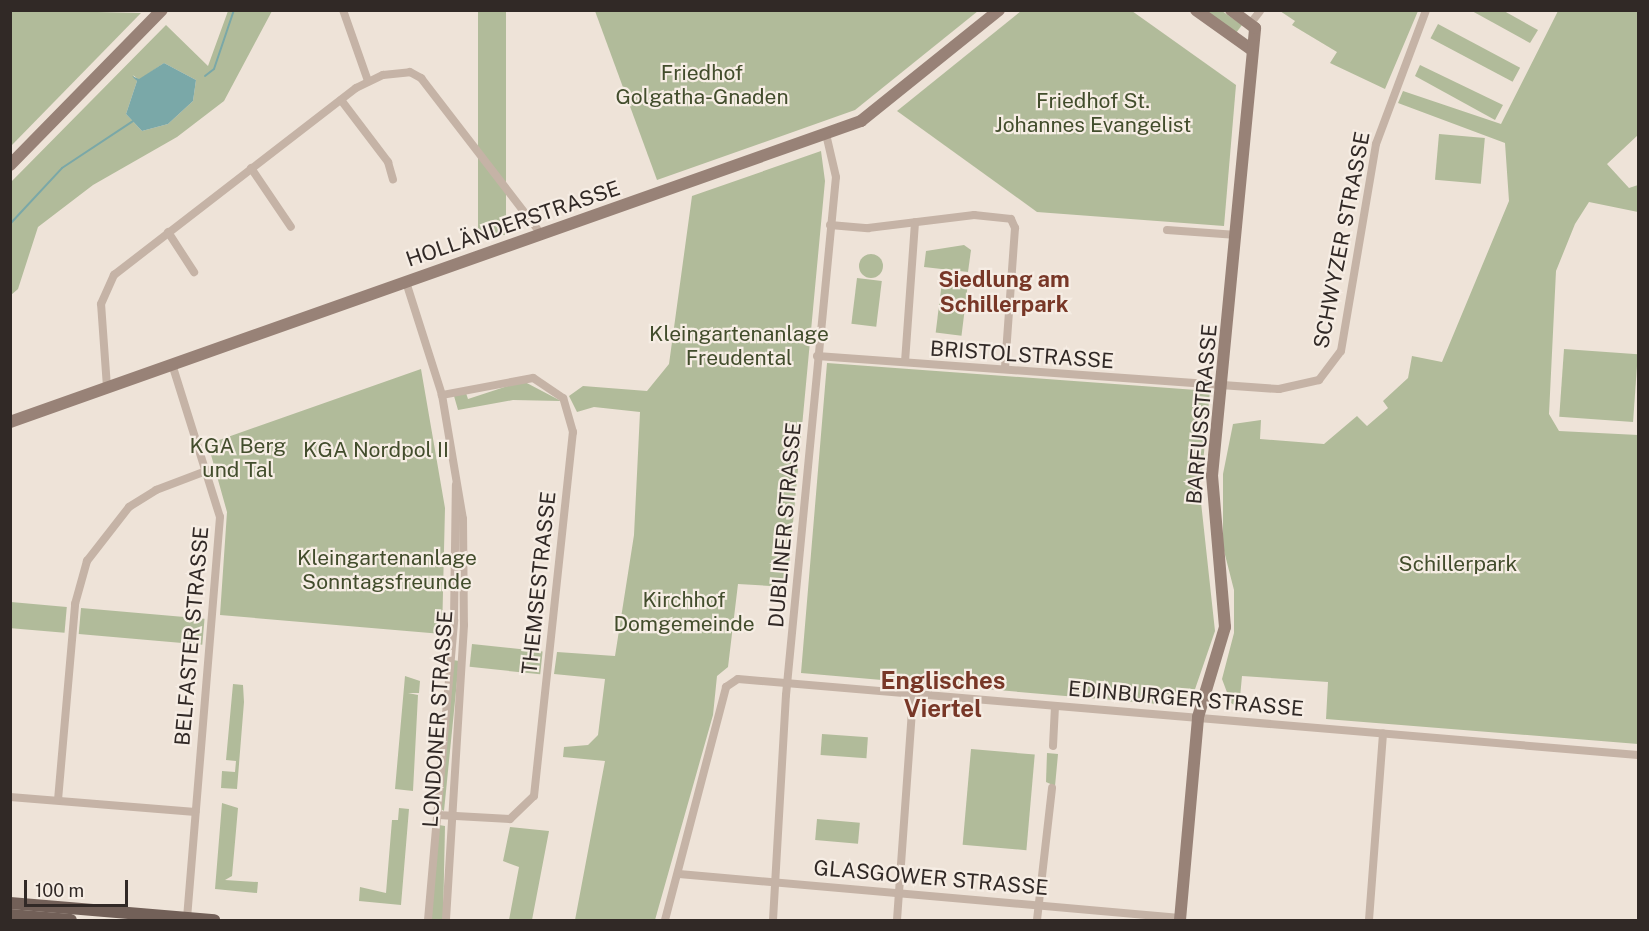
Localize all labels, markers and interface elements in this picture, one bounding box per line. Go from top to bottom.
park label: Friedhof Golgatha-Gnaden [615,60,789,110]
park label: Friedhof St. Johannes Evangelist [995,88,1191,138]
street label: SCHWYZER STRASSE [1309,129,1375,351]
street label: HOLLÄNDERSTRASSE [403,176,623,272]
district label: Siedlung am Schillerpark [938,266,1070,318]
park label: Kleingartenanlage Freudental [649,321,829,371]
street label: BARFUSSTRASSE [1182,323,1222,505]
street label: BRISTOLSTRASSE [929,336,1115,374]
street label: DUBLINER STRASSE [763,421,807,629]
park label: KGA Berg und Tal [190,433,286,483]
park label: KGA Nordpol II [303,437,449,463]
street label: THEMSESTRASSE [517,490,561,676]
street label: BELFASTER STRASSE [170,525,214,747]
park label: Kleingartenanlage Sonntagsfreunde [297,545,477,595]
park label: Schillerpark [1399,551,1517,577]
park label: Kirchhof Domgemeinde [613,587,755,637]
street label: LONDONER STRASSE [418,610,458,828]
district label: Englisches Viertel [881,667,1005,723]
street label: EDINBURGER STRASSE [1067,676,1305,722]
street label: GLASGOWER STRASSE [813,855,1049,901]
scale bar [27,868,130,906]
text: 100 m [35,880,84,901]

